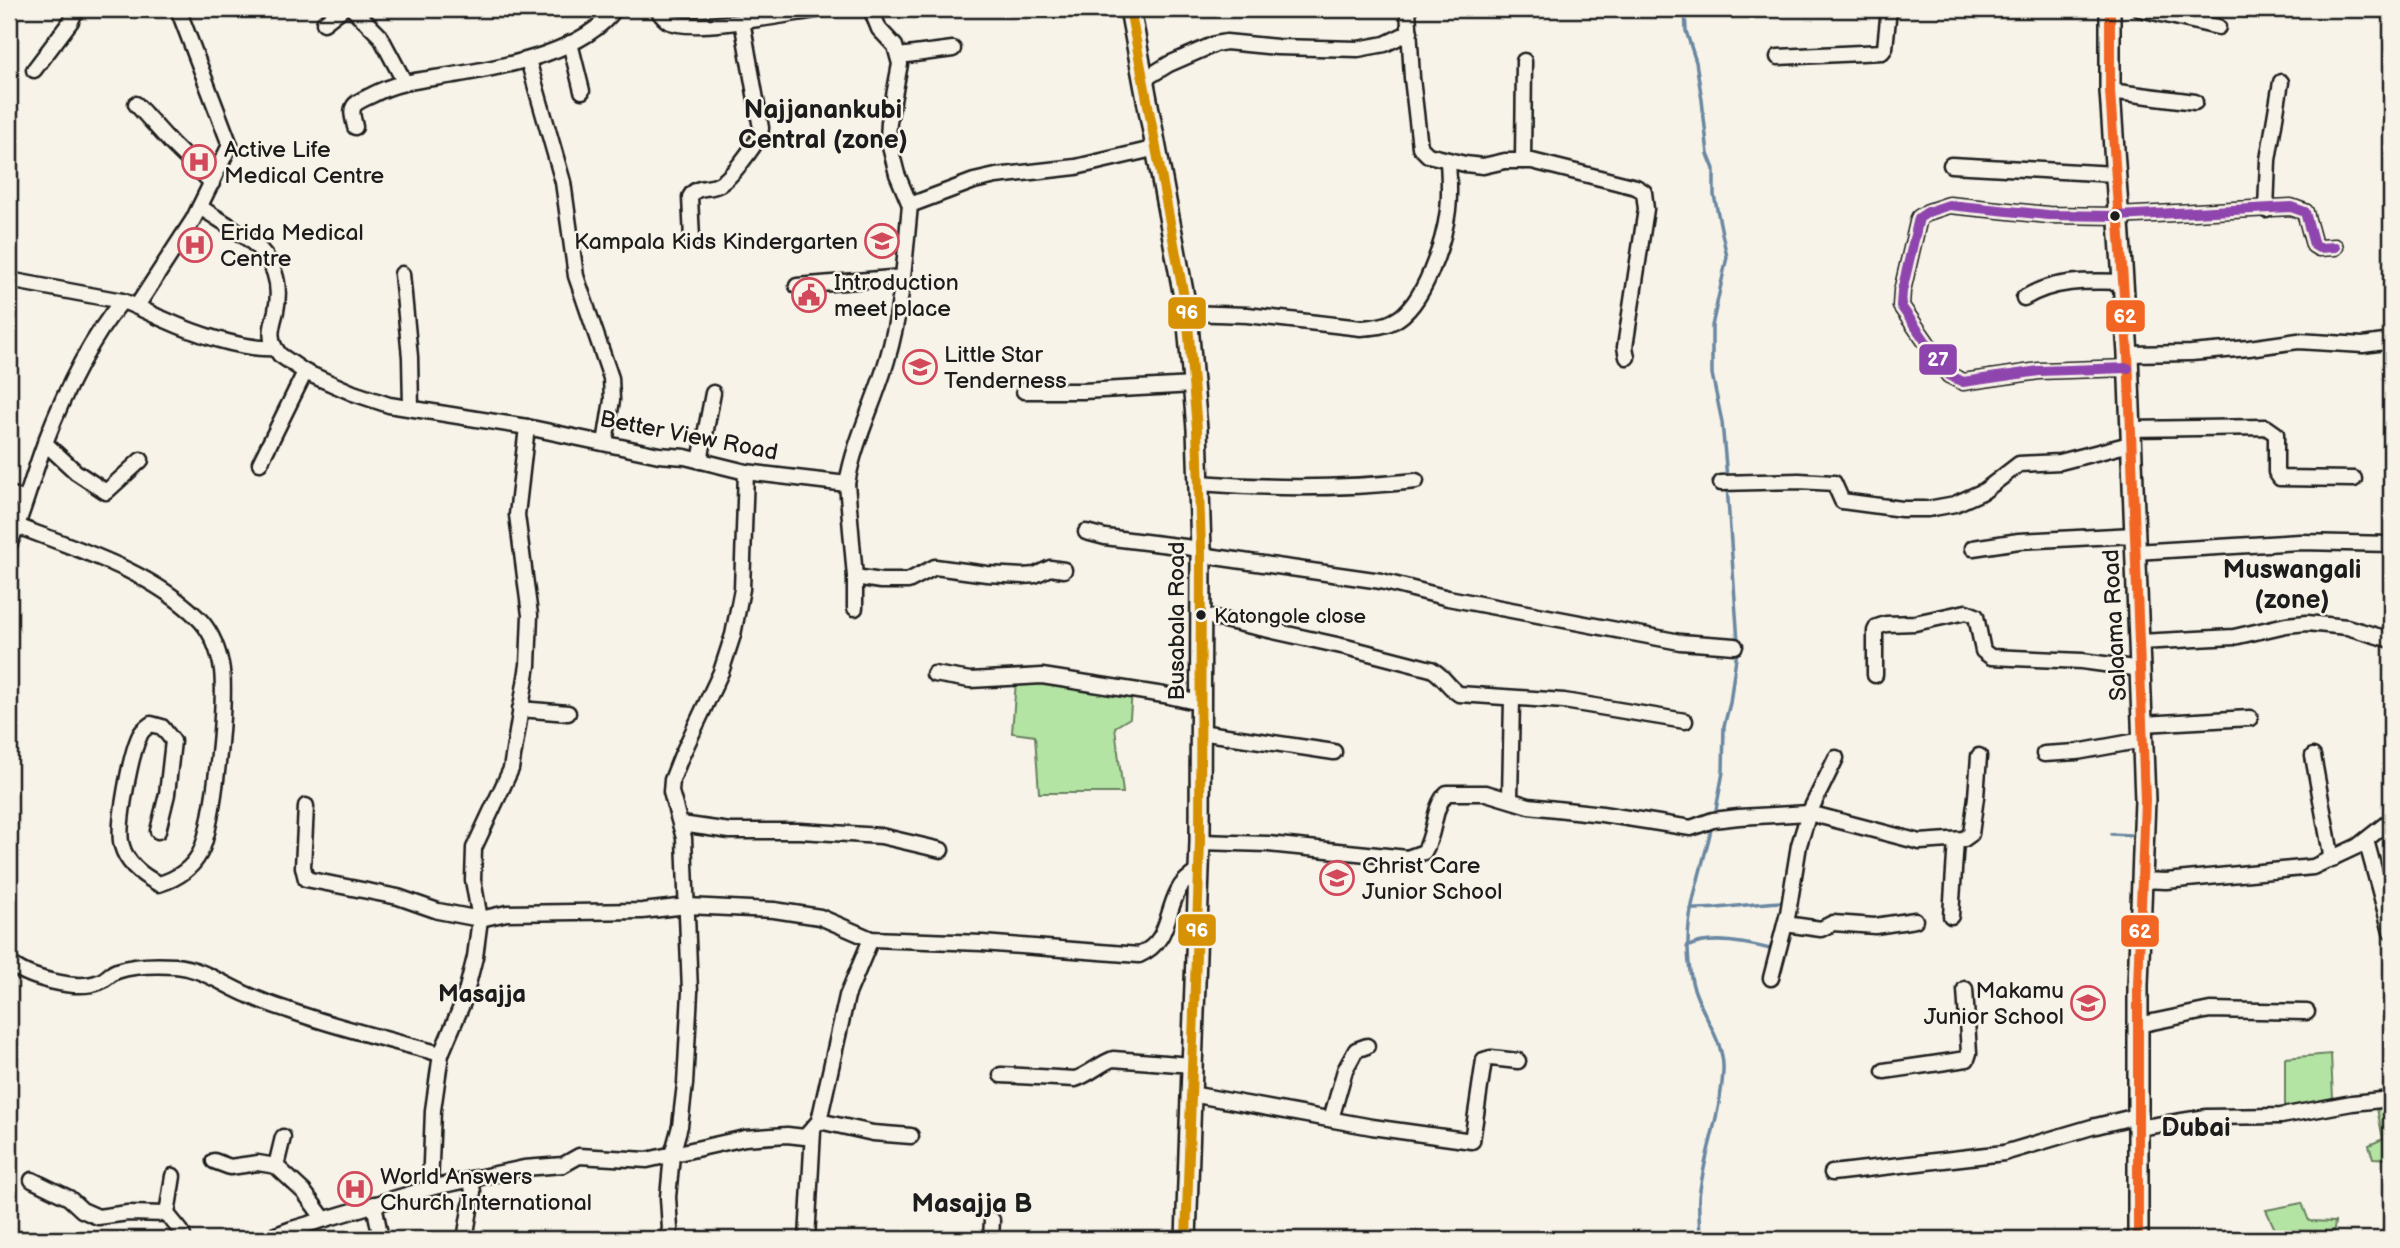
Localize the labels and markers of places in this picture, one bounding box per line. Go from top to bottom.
place label: Active Life Medical Centre [224,136,384,190]
hospital icon: Active Life Medical Centre [180,143,218,181]
unlabelled marker [2108,209,2122,223]
place label: Erida Medical Centre [220,219,364,273]
school or university icon: Kampala Kids Kindergarten [863,222,901,260]
hospital icon: Erida Medical Centre [176,226,214,264]
place label: Kampala Kids Kindergarten [574,228,858,256]
place label: Introduction meet place [834,269,959,323]
public building icon: Introduction meet place [790,276,828,314]
place label: Little Star Tenderness [944,341,1067,395]
school or university icon: Little Star Tenderness [901,348,939,386]
place label: Katongole close [1214,604,1366,629]
marker: Katongole close [1194,608,1208,622]
place label: Christ Care Junior School [1362,852,1502,906]
school or university icon: Christ Care Junior School [1318,859,1356,897]
place label: Makamu Junior School [1924,977,2064,1031]
school or university icon: Makamu Junior School [2069,984,2107,1022]
place label: World Answers Church International [380,1163,592,1217]
hospital icon: World Answers Church International [336,1170,374,1208]

